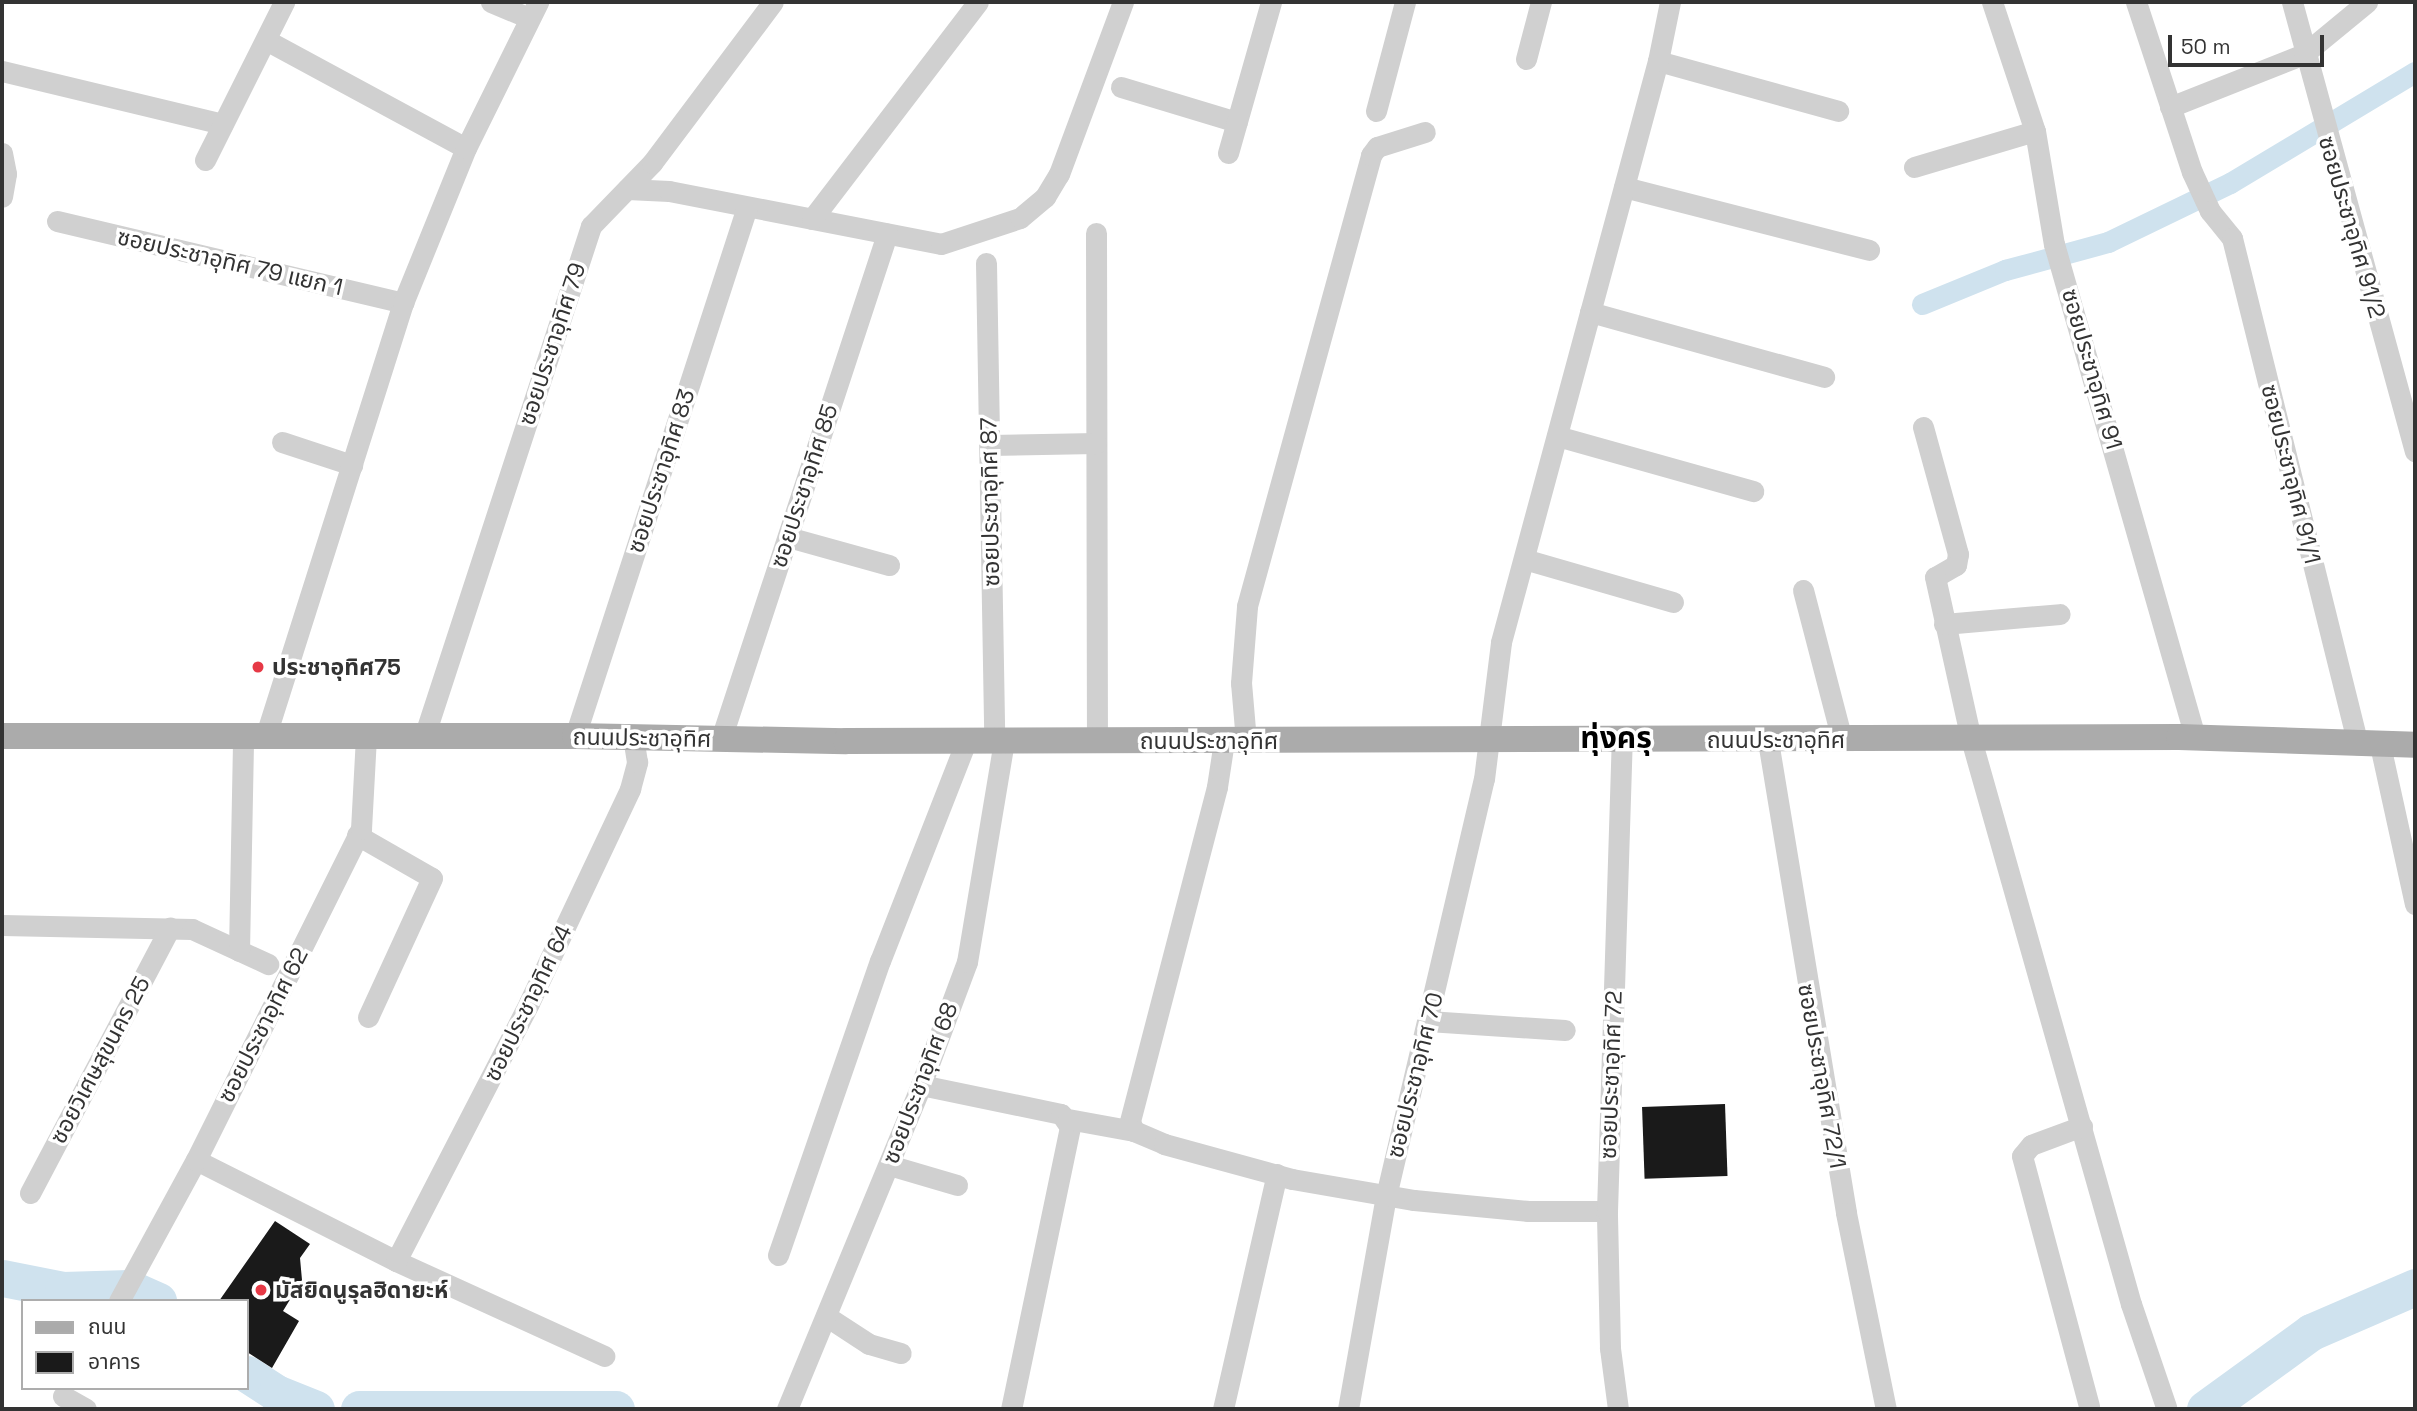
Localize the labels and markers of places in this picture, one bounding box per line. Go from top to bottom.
place label: ประชาอุทิศ75 [272,653,401,681]
marker: ประชาอุทิศ75 [250,659,266,675]
place label: มัสยิดนูรุลฮิดายะห์ [275,1276,448,1304]
marker: มัสยิดนูรุลฮิดายะห์ [253,1282,269,1298]

